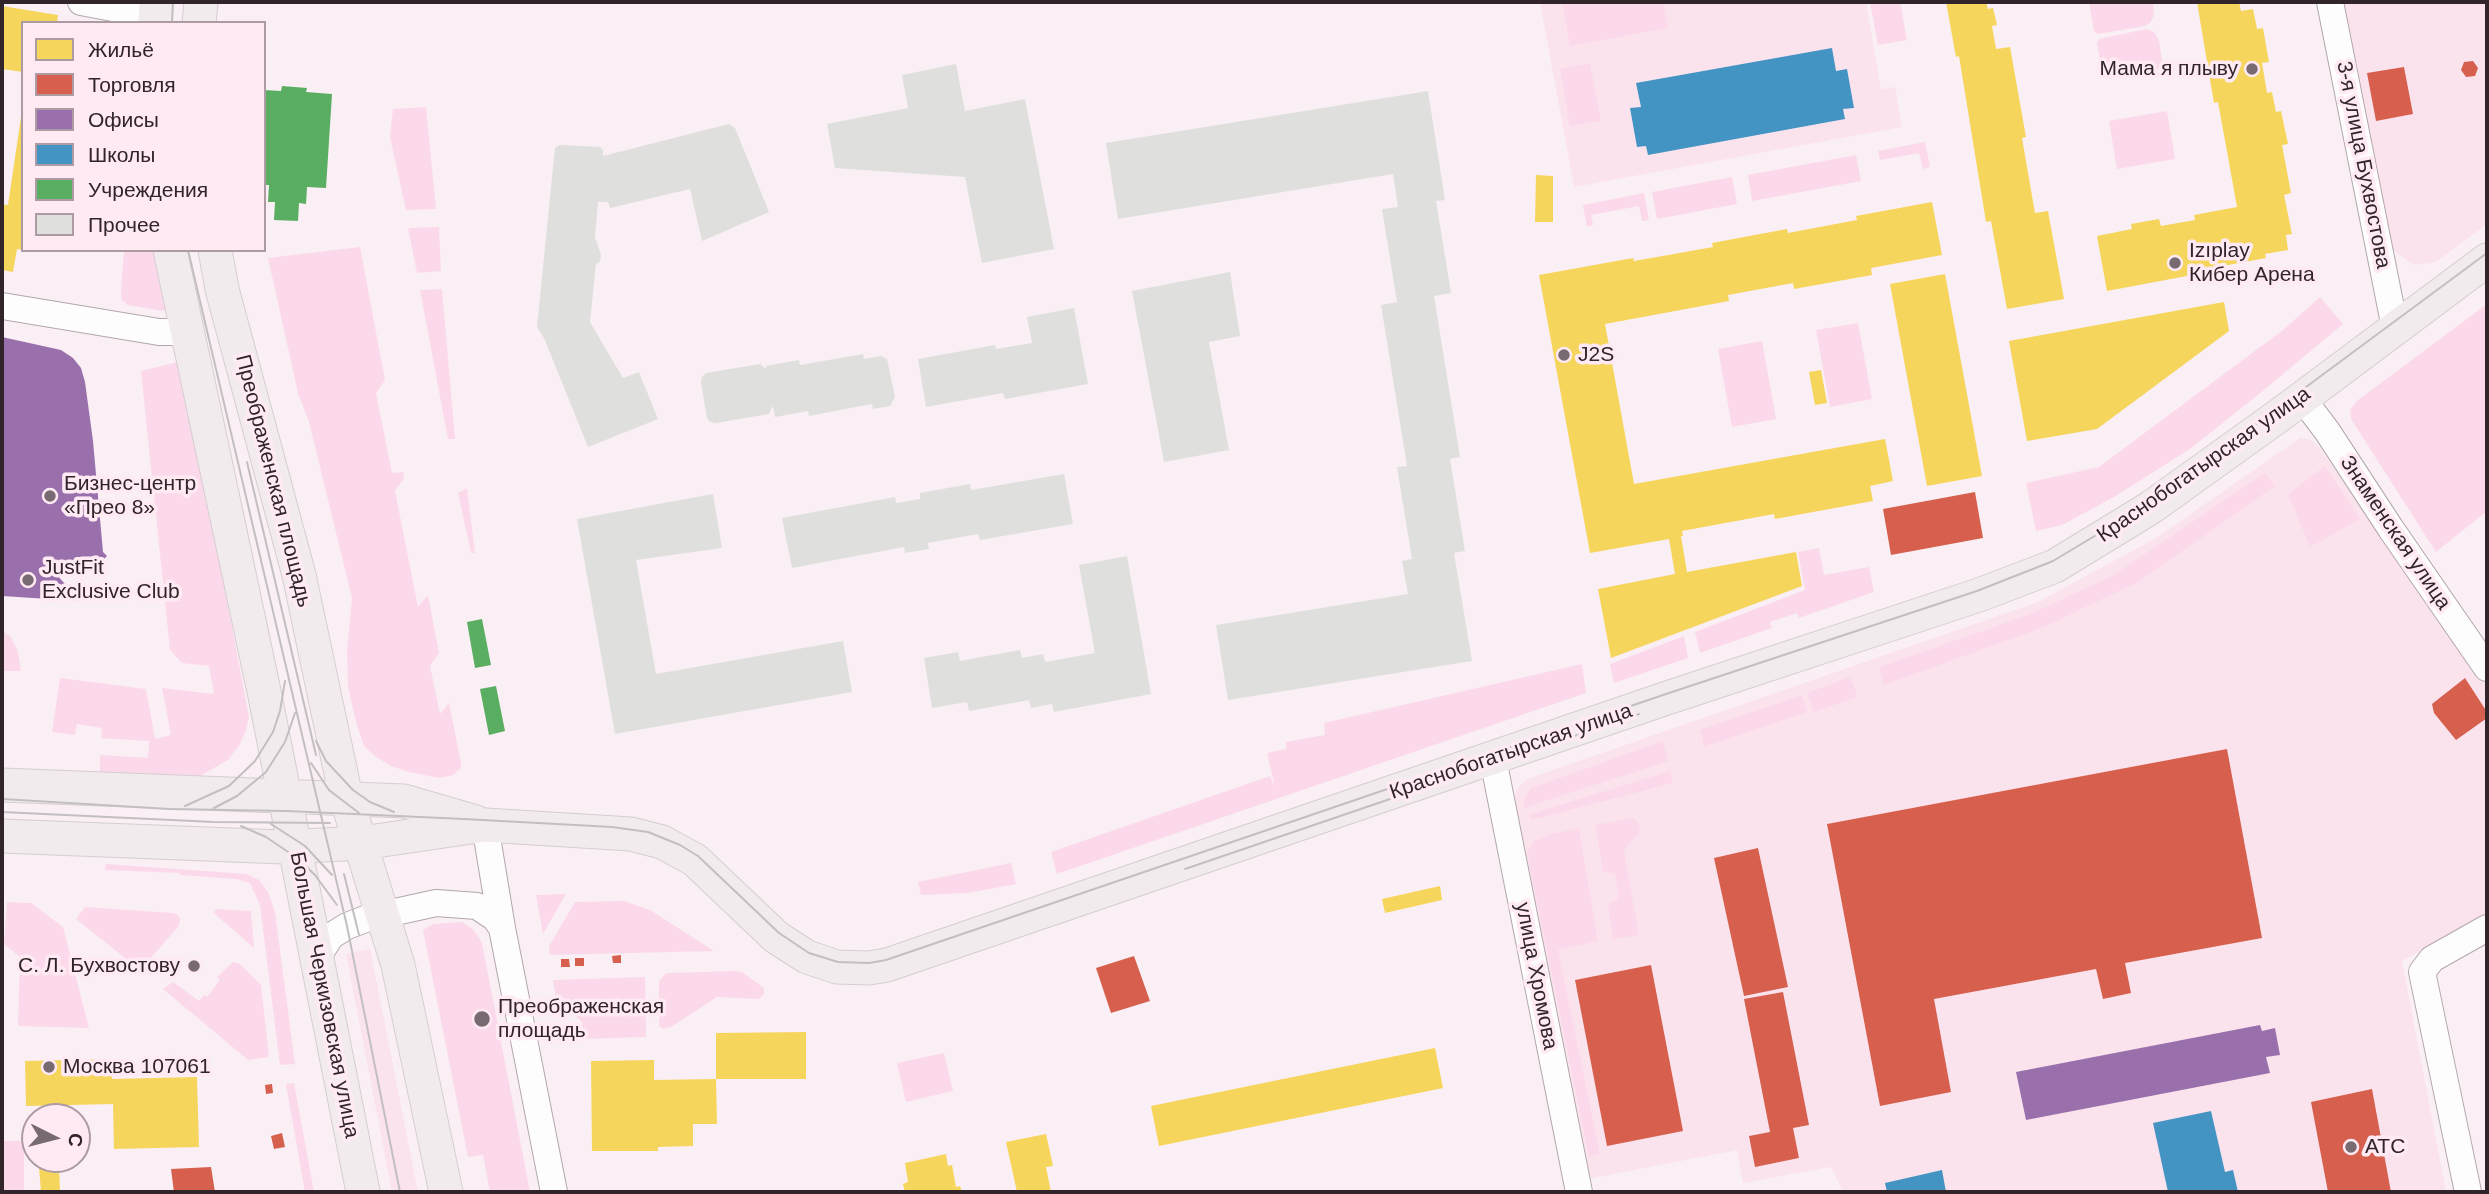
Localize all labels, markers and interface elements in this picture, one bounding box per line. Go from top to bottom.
legend [21,21,266,252]
text: Жильё [88,38,154,61]
place label: Мама я плыву [2100,56,2238,82]
street label: 3-я улица Бухвостова [2331,59,2395,271]
marker: Мама я плыву [2244,61,2260,77]
text: Торговля [88,73,176,96]
text: Офисы [88,108,159,131]
text: Школы [88,143,155,166]
text: Учреждения [88,178,208,201]
text: Прочее [88,213,160,236]
place label: Izıplay Кибер Арена [2189,238,2315,288]
marker: Izıplay Кибер Арена [2167,255,2183,271]
place label: J2S [1578,342,1614,368]
marker: J2S [1556,347,1572,363]
street label: Преображенская площадь [229,352,317,610]
street label: Краснобогатырская улица [2092,382,2316,548]
street label: Знаменская улица [2334,451,2456,615]
place label: Бизнес-центр «Прео 8» [64,471,196,521]
marker: Бизнес-центр «Прео 8» [42,488,58,504]
place label: JustFit Exclusive Club [42,555,180,605]
marker: JustFit Exclusive Club [20,572,36,588]
street label: Краснобогатырская улица [1387,699,1635,805]
street label: Большая Черкизовская улица [284,850,364,1140]
street label: улица Хромова [1509,900,1563,1052]
place label: С. Л. Бухвостову [18,953,180,979]
marker: С. Л. Бухвостову [186,958,202,974]
place label: Преображенская площадь [498,994,664,1044]
marker: Преображенская площадь [472,1009,492,1029]
place label: Москва 107061 [63,1054,211,1080]
marker: Москва 107061 [41,1059,57,1075]
north arrow [21,1103,91,1173]
text: С [64,1132,87,1148]
place label: АТС [2365,1134,2405,1160]
marker: АТС [2343,1139,2359,1155]

